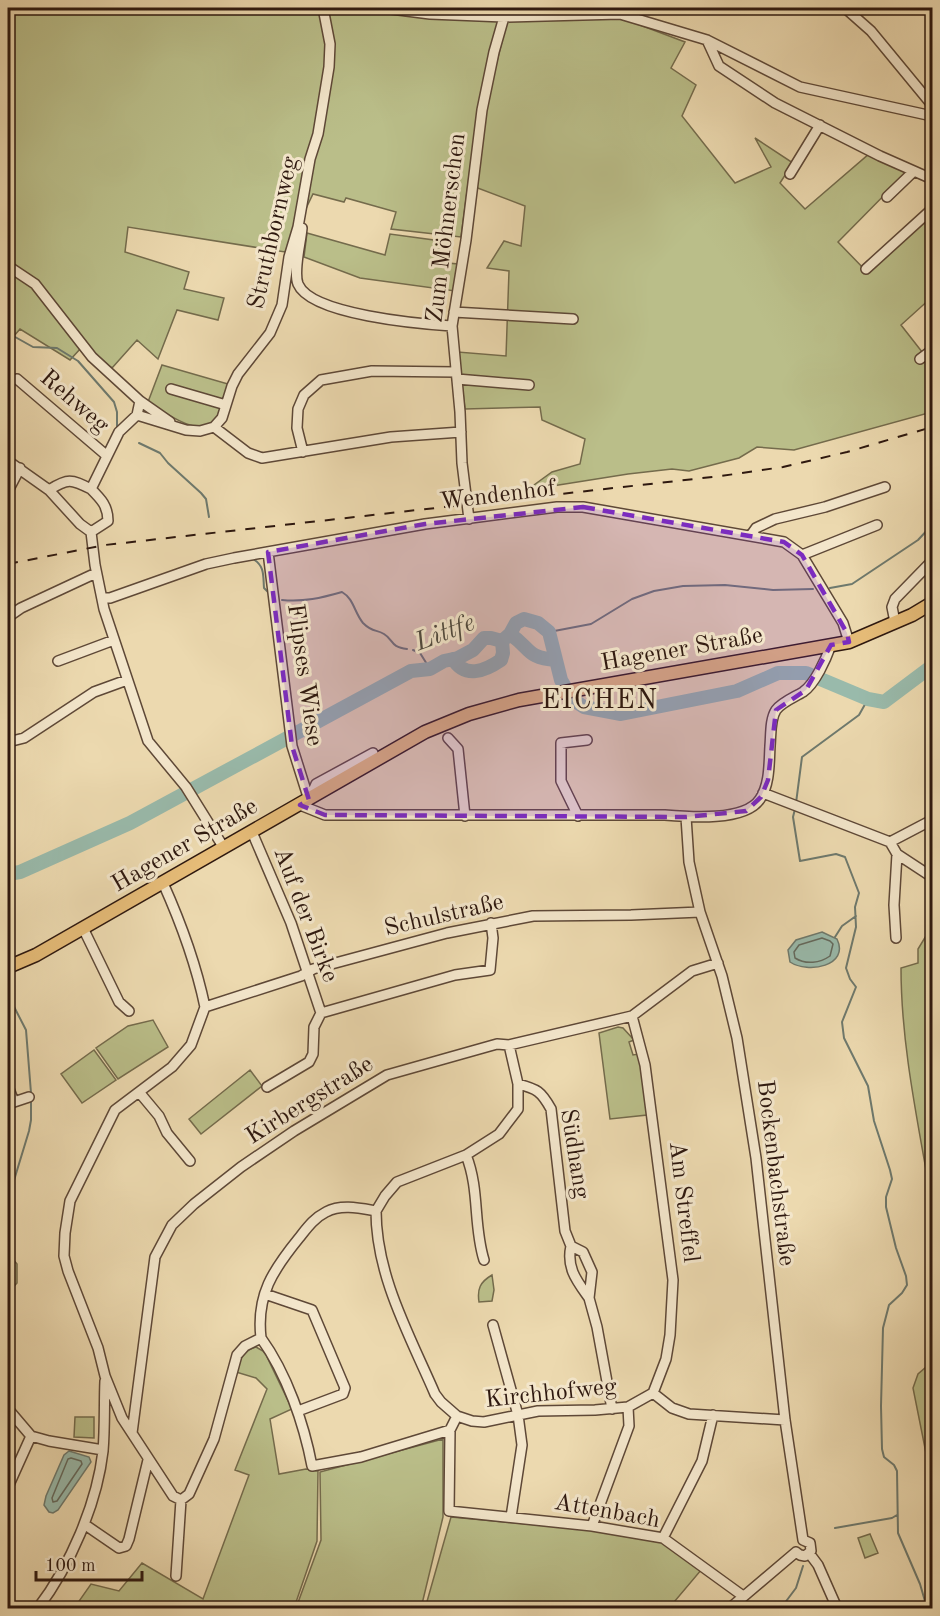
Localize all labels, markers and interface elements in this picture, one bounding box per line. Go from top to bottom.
street label: Zum Möhnerschen [423,132,471,324]
street label: Struthbornweg [245,154,303,312]
street label: Rehweg [35,366,113,438]
street label: Wendenhof [439,477,558,515]
street label: Flipses Wiese [282,602,326,748]
water label: Littfe [410,610,479,657]
street label: Hagener Straße [599,624,765,676]
district label: EICHEN [541,687,659,714]
street label: Hagener Straße [108,795,262,897]
street label: Auf der Birke [268,844,342,986]
street label: Schulstraße [382,891,506,941]
street label: Kirbergstraße [242,1052,378,1150]
street label: Bockenbachstraße [752,1079,798,1267]
street label: Südhang [555,1107,593,1201]
street label: Am Streffel [664,1140,702,1264]
street label: Kirchhofweg [484,1375,618,1413]
street label: Attenbach [552,1491,662,1533]
scale bar [36,1544,142,1582]
text: 100 m [45,1557,96,1575]

